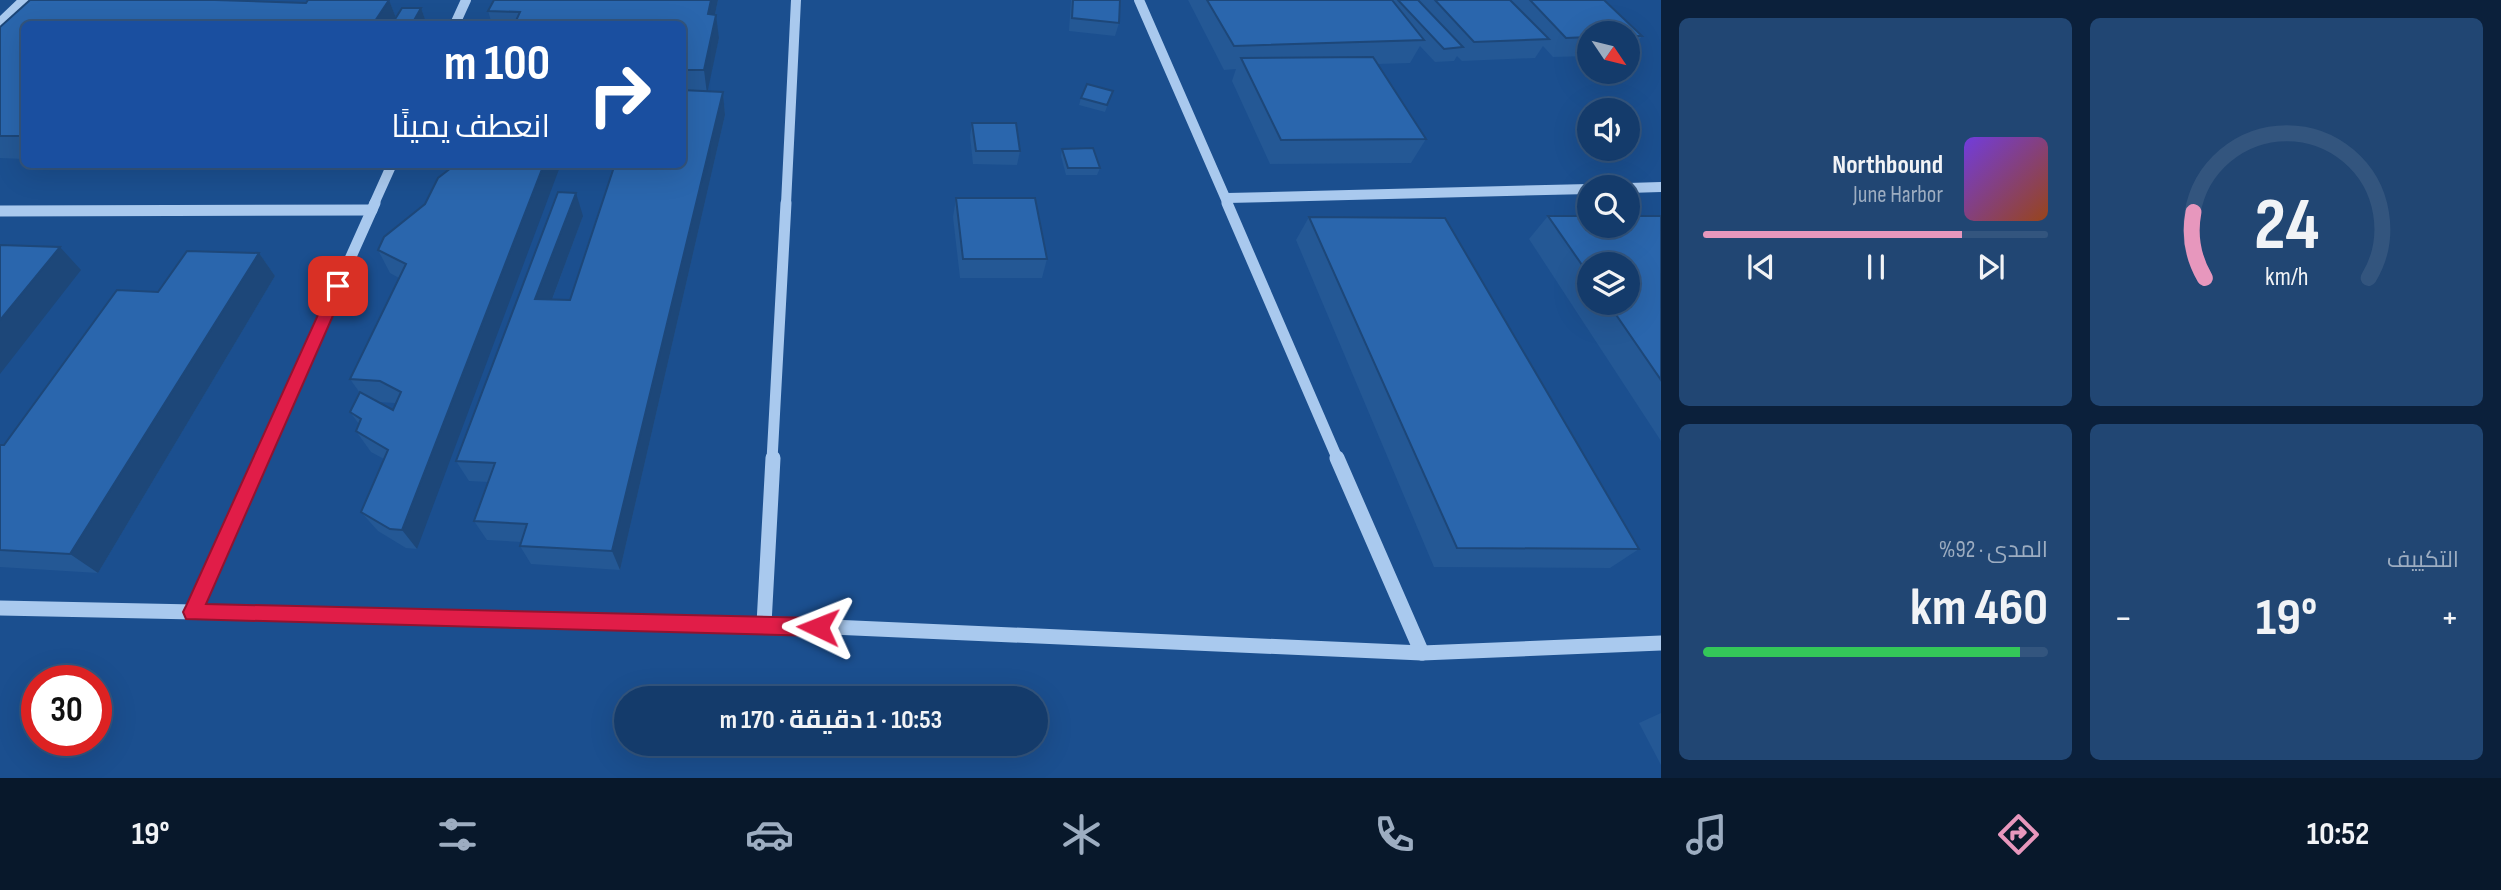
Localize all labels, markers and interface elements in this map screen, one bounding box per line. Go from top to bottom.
north arrow [1577,21,1640,84]
map controls [1577,21,1640,315]
text: 100 m [444,35,550,94]
icon: right [574,49,665,140]
button: sound [1577,98,1640,161]
text: انعطف يمينًا [391,108,550,147]
text: Northbound [1832,150,1943,181]
button: search [1577,175,1640,238]
text: June Harbor [1853,181,1943,209]
text: 24 [2254,182,2319,270]
icon: previous [1742,248,1780,286]
icon: pause [1857,248,1895,286]
icon: next [1972,248,2010,286]
button: layers [1577,252,1640,315]
pin [308,256,368,316]
text: km/h [2265,262,2308,293]
icon: arrive [319,267,357,305]
text: المدى · 92% [1939,536,2048,564]
text: التكييف [2387,546,2459,574]
text: 460 km [1910,577,2048,640]
text: 19° [2256,587,2317,650]
position arrow [781,590,855,664]
text: − [2114,596,2133,641]
text: + [2440,596,2459,641]
speed limit sign: 30 [21,665,112,756]
text: 10:53 · 1 دقيقة · 170 m [720,705,942,736]
icon: filters [433,810,482,859]
icon: car [745,810,794,859]
icon: climate [1057,810,1106,859]
icon: phone [1370,810,1419,859]
icon: music [1682,810,1731,859]
icon: directions [1994,810,2043,859]
text: 19° [132,815,169,854]
text: 10:52 [2307,815,2369,854]

